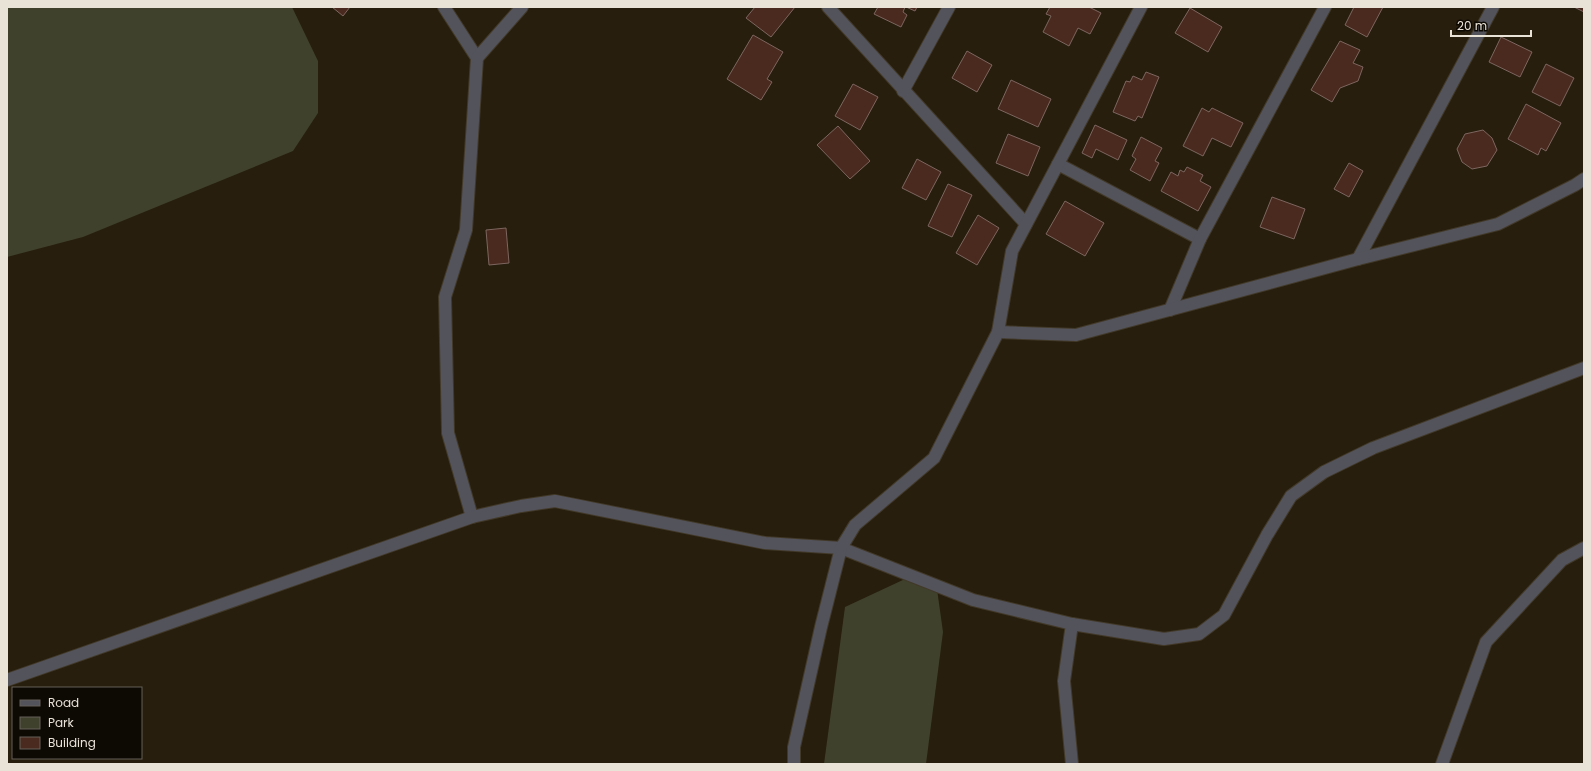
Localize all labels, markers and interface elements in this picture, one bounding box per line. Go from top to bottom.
scale bar [1451,12,1531,38]
text: 20 m [1457,17,1487,34]
legend [12,687,142,759]
text: Road [48,694,79,711]
text: Park [48,714,75,731]
text: Building [48,734,96,751]

